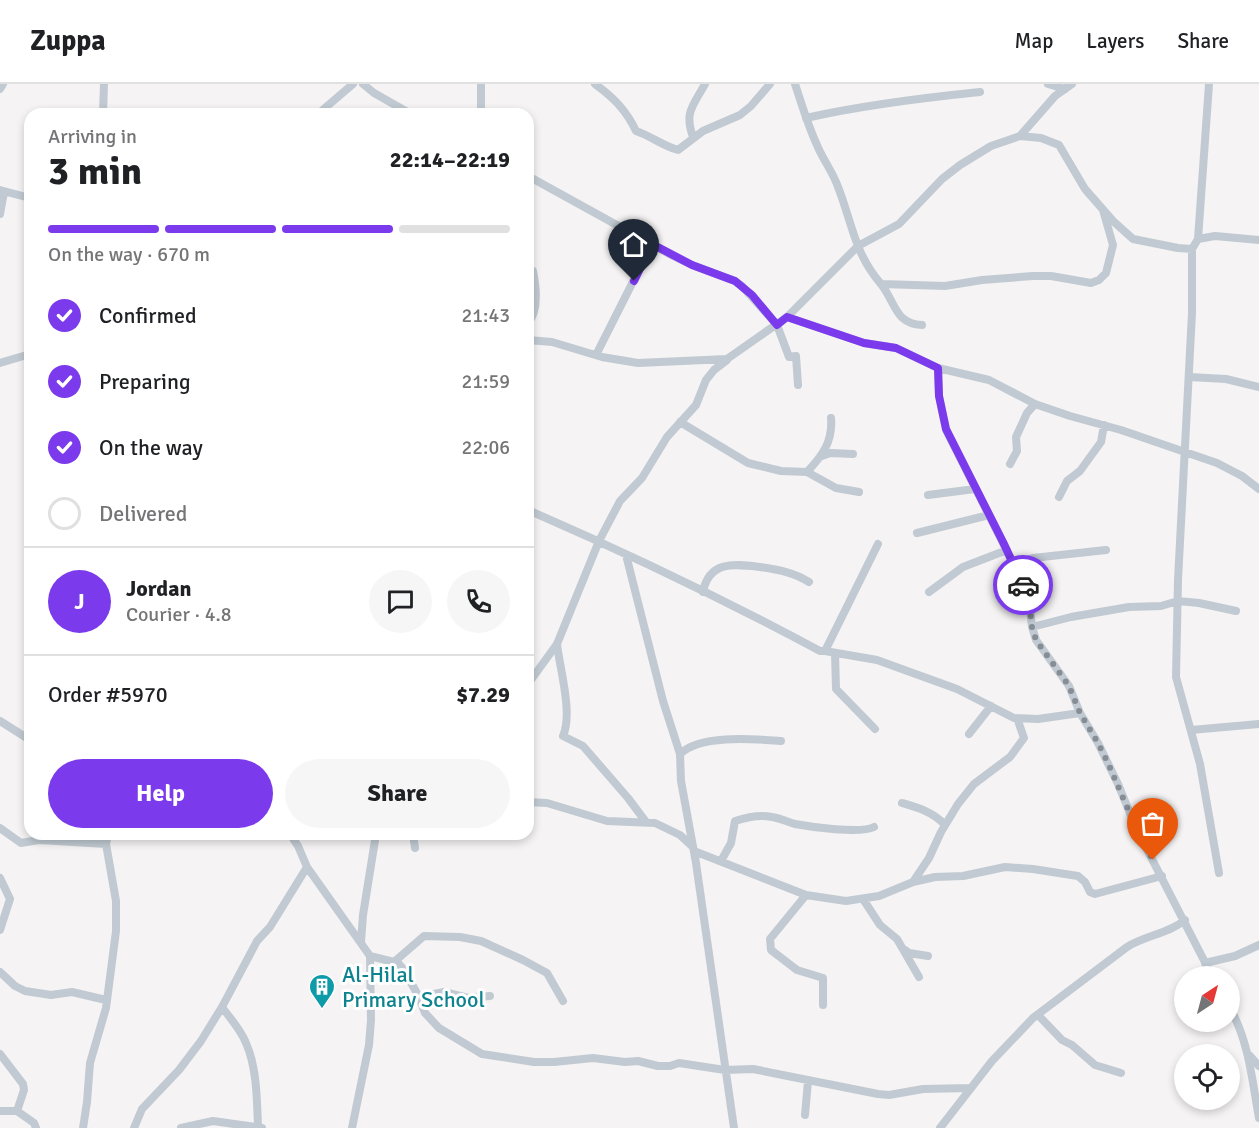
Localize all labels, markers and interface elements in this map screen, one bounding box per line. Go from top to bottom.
text: Zuppa [30,24,106,58]
text: Map [1015,28,1053,54]
text: Layers [1086,28,1144,54]
text: Share [1177,28,1229,54]
text: Arriving in [48,124,137,149]
text: 22:14–22:19 [390,146,510,173]
text: 3 min [48,147,142,195]
pin [608,219,659,281]
icon: home [617,228,650,261]
text: On the way · 670 m [48,242,210,267]
icon: check [48,299,81,332]
text: Confirmed [99,302,197,329]
text: 21:43 [461,303,510,328]
icon: check [48,365,81,398]
text: Preparing [99,368,191,395]
text: 21:59 [461,369,510,394]
icon: check [48,431,81,464]
text: On the way [99,434,203,461]
text: 22:06 [461,435,510,460]
text: Delivered [99,500,187,527]
courier [993,555,1053,615]
icon: car [1007,569,1040,602]
button: chat [369,570,432,633]
button: phone [447,570,510,633]
text: Jordan [126,575,192,602]
text: J [74,588,85,615]
text: Courier · 4.8 [126,602,232,627]
text: Order #5970 [48,681,168,708]
text: $7.29 [456,681,510,708]
button: Help [48,759,273,828]
button: Share [285,759,510,828]
pin [1127,798,1178,860]
icon: bag [1136,807,1169,840]
place label: Al-Hilal Primary School [342,961,485,1013]
north arrow [1174,966,1240,1032]
map controls [1174,966,1240,1110]
building icon: Al-Hilal Primary School [307,972,337,1010]
button: locate [1174,1044,1240,1110]

